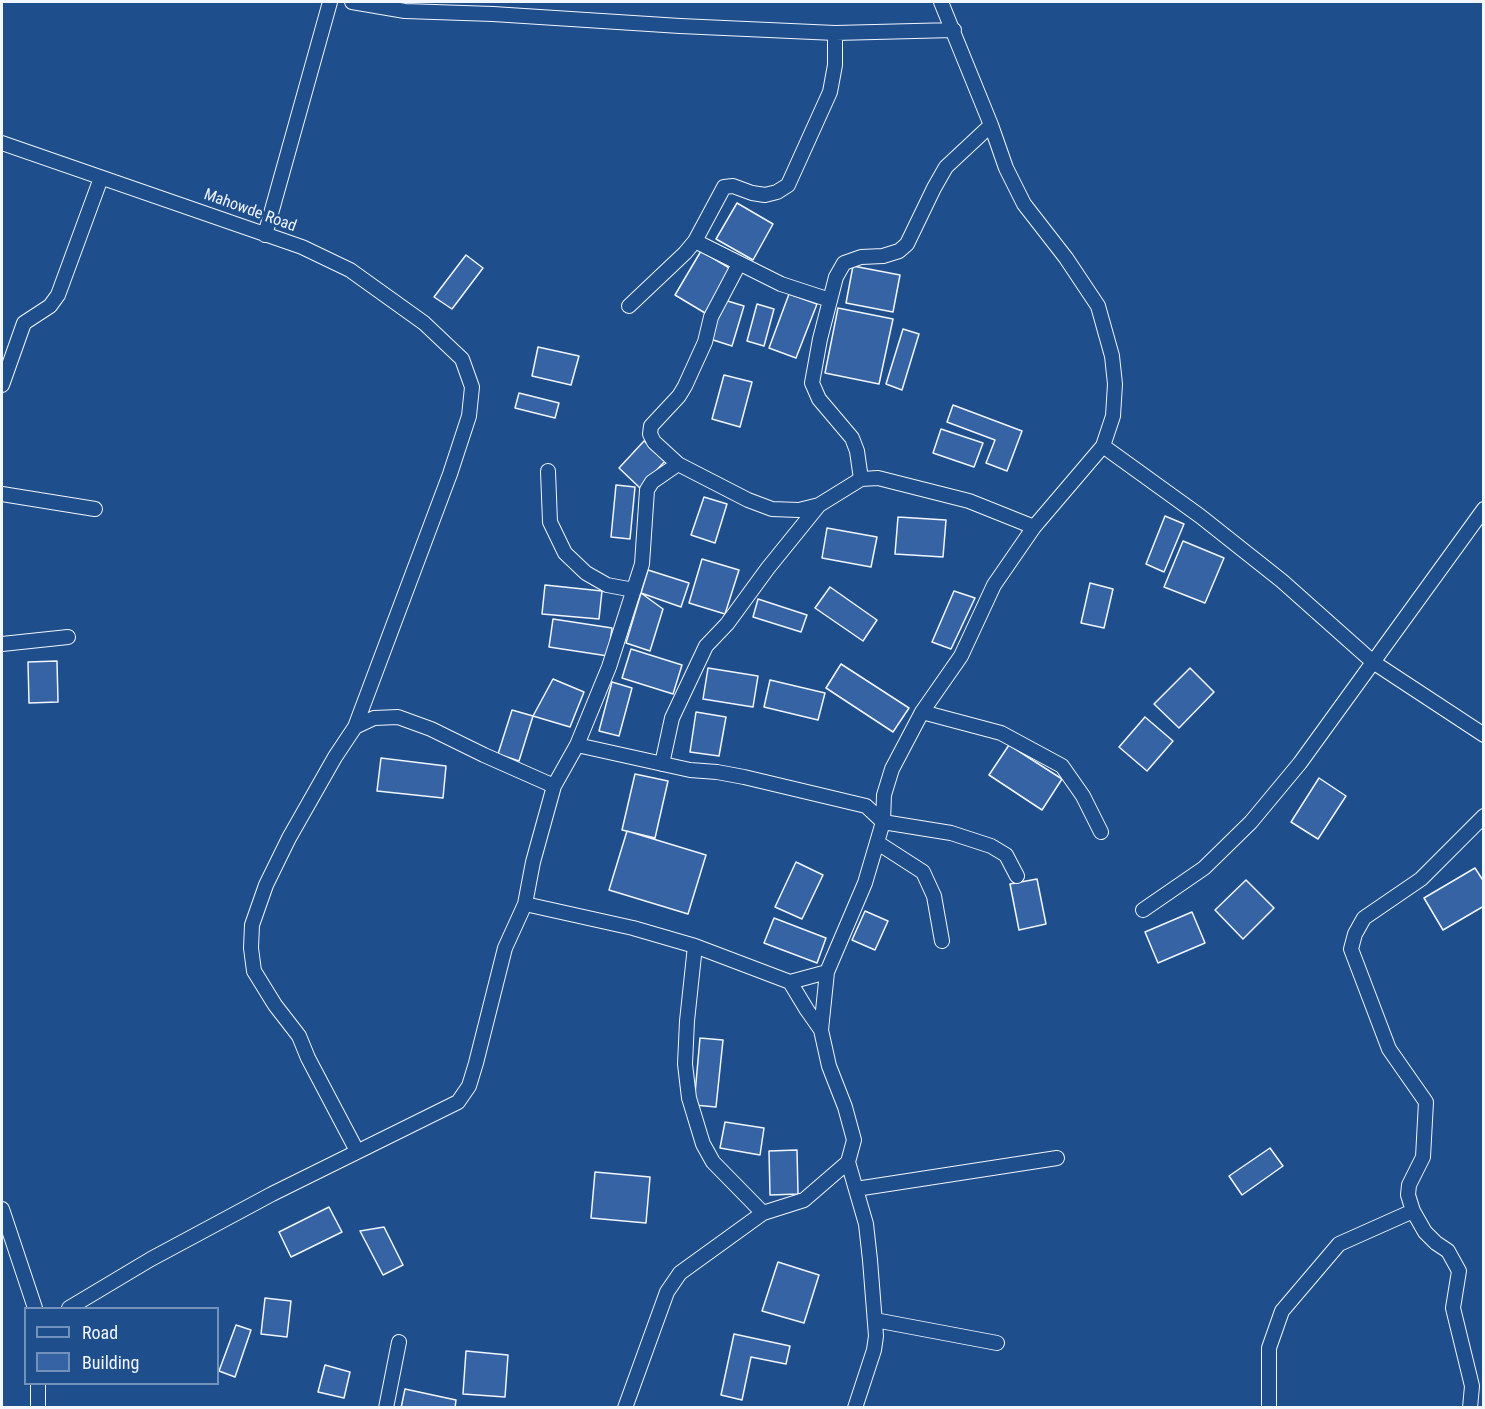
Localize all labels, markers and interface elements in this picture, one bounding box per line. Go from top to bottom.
street label: Mahowde Road [201,185,299,237]
legend [24,1307,219,1385]
text: Road [82,1322,118,1343]
text: Building [82,1352,139,1373]

